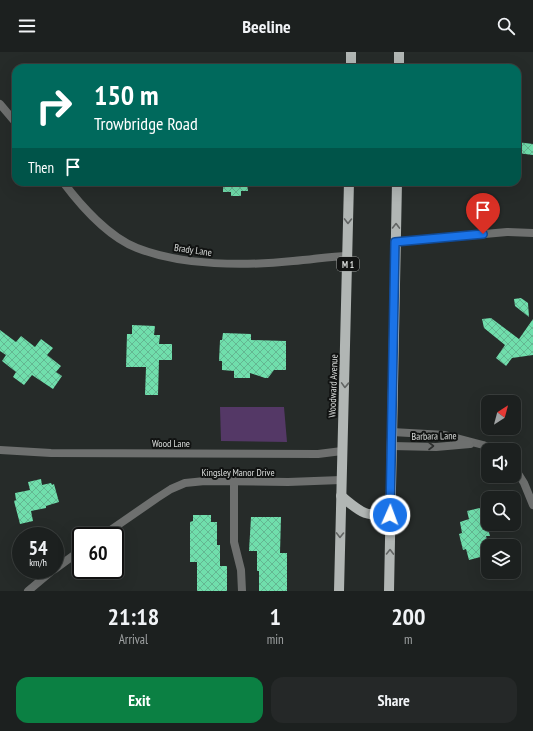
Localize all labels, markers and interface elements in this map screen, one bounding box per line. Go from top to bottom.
icon: menu [16,15,38,37]
text: Beeline [242,15,291,38]
icon: search [495,15,517,37]
text: 150 m [94,76,158,113]
icon: right [28,80,80,132]
text: Trowbridge Road [94,112,198,135]
icon: arrive [62,156,84,178]
text: Then [28,158,54,177]
pin [466,193,500,234]
icon: arrive [472,199,494,221]
one-way arrow [344,218,352,224]
one-way arrow [392,223,400,229]
street label: Brady Lane [173,241,213,259]
road number: M 1 [337,257,359,271]
street label: Woodward Avenue [325,354,341,418]
one-way arrow [340,382,349,388]
north arrow [481,395,521,435]
map controls [481,395,521,579]
street label: Barbara Lane [411,429,457,443]
street label: Wood Lane [152,437,190,450]
one-way arrow [428,442,434,450]
button: sound [481,443,521,483]
street label: Kingsley Manor Drive [201,466,275,479]
button: search [481,491,521,531]
position arrow [369,494,411,536]
speed limit sign: 60 [72,527,124,579]
one-way arrow [336,532,344,538]
text: 54 [28,535,48,561]
button: layers [481,539,521,579]
one-way arrow [385,549,394,555]
text: km/h [29,556,47,569]
text: 21:18 [107,601,159,632]
text: 1 [269,601,281,632]
text: 200 [391,601,426,632]
text: Arrival [119,631,148,648]
text: min [267,631,284,648]
text: m [404,631,413,648]
button: Exit [16,677,263,723]
button: Share [271,677,517,723]

